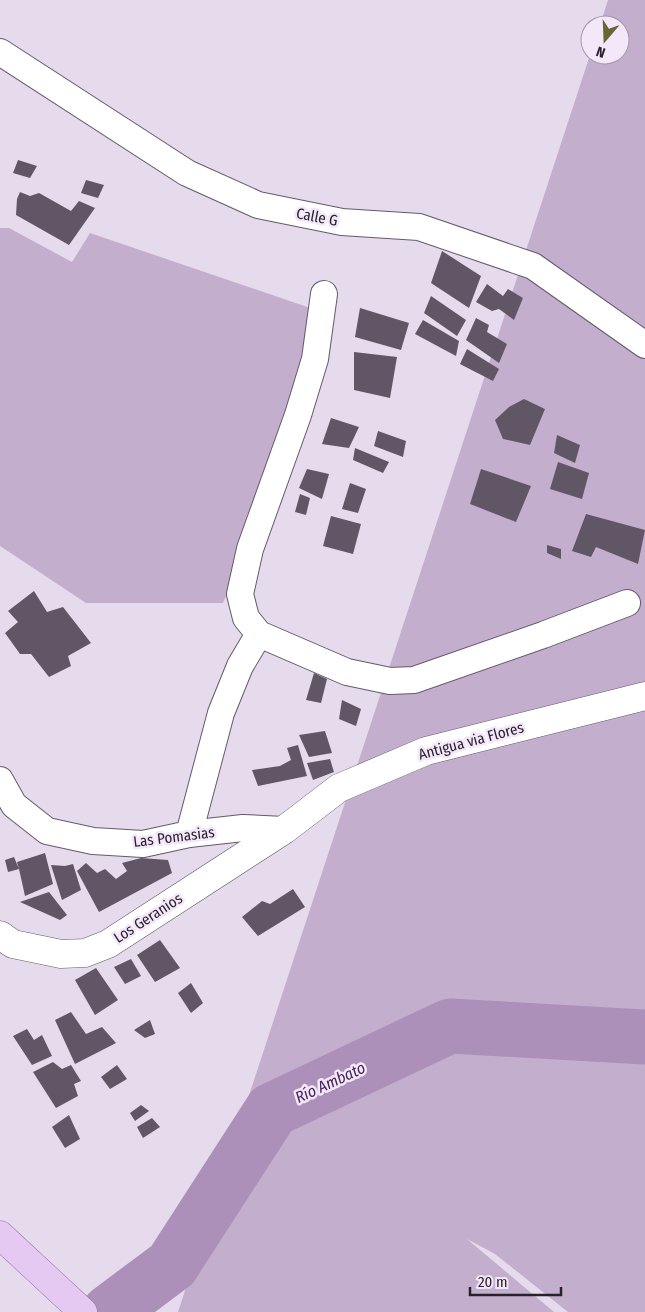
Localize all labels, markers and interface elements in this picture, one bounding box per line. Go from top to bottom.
north arrow [580,15,630,65]
text: N [594,42,608,61]
street label: Calle G [295,204,339,230]
street label: Antigua via Flores [416,718,526,764]
street label: Las Pomasias [132,823,216,851]
street label: Los Geranios [110,889,186,947]
water label: Río Ambato [292,1058,368,1107]
scale bar [470,1264,561,1296]
text: 20 m [478,1273,508,1291]

